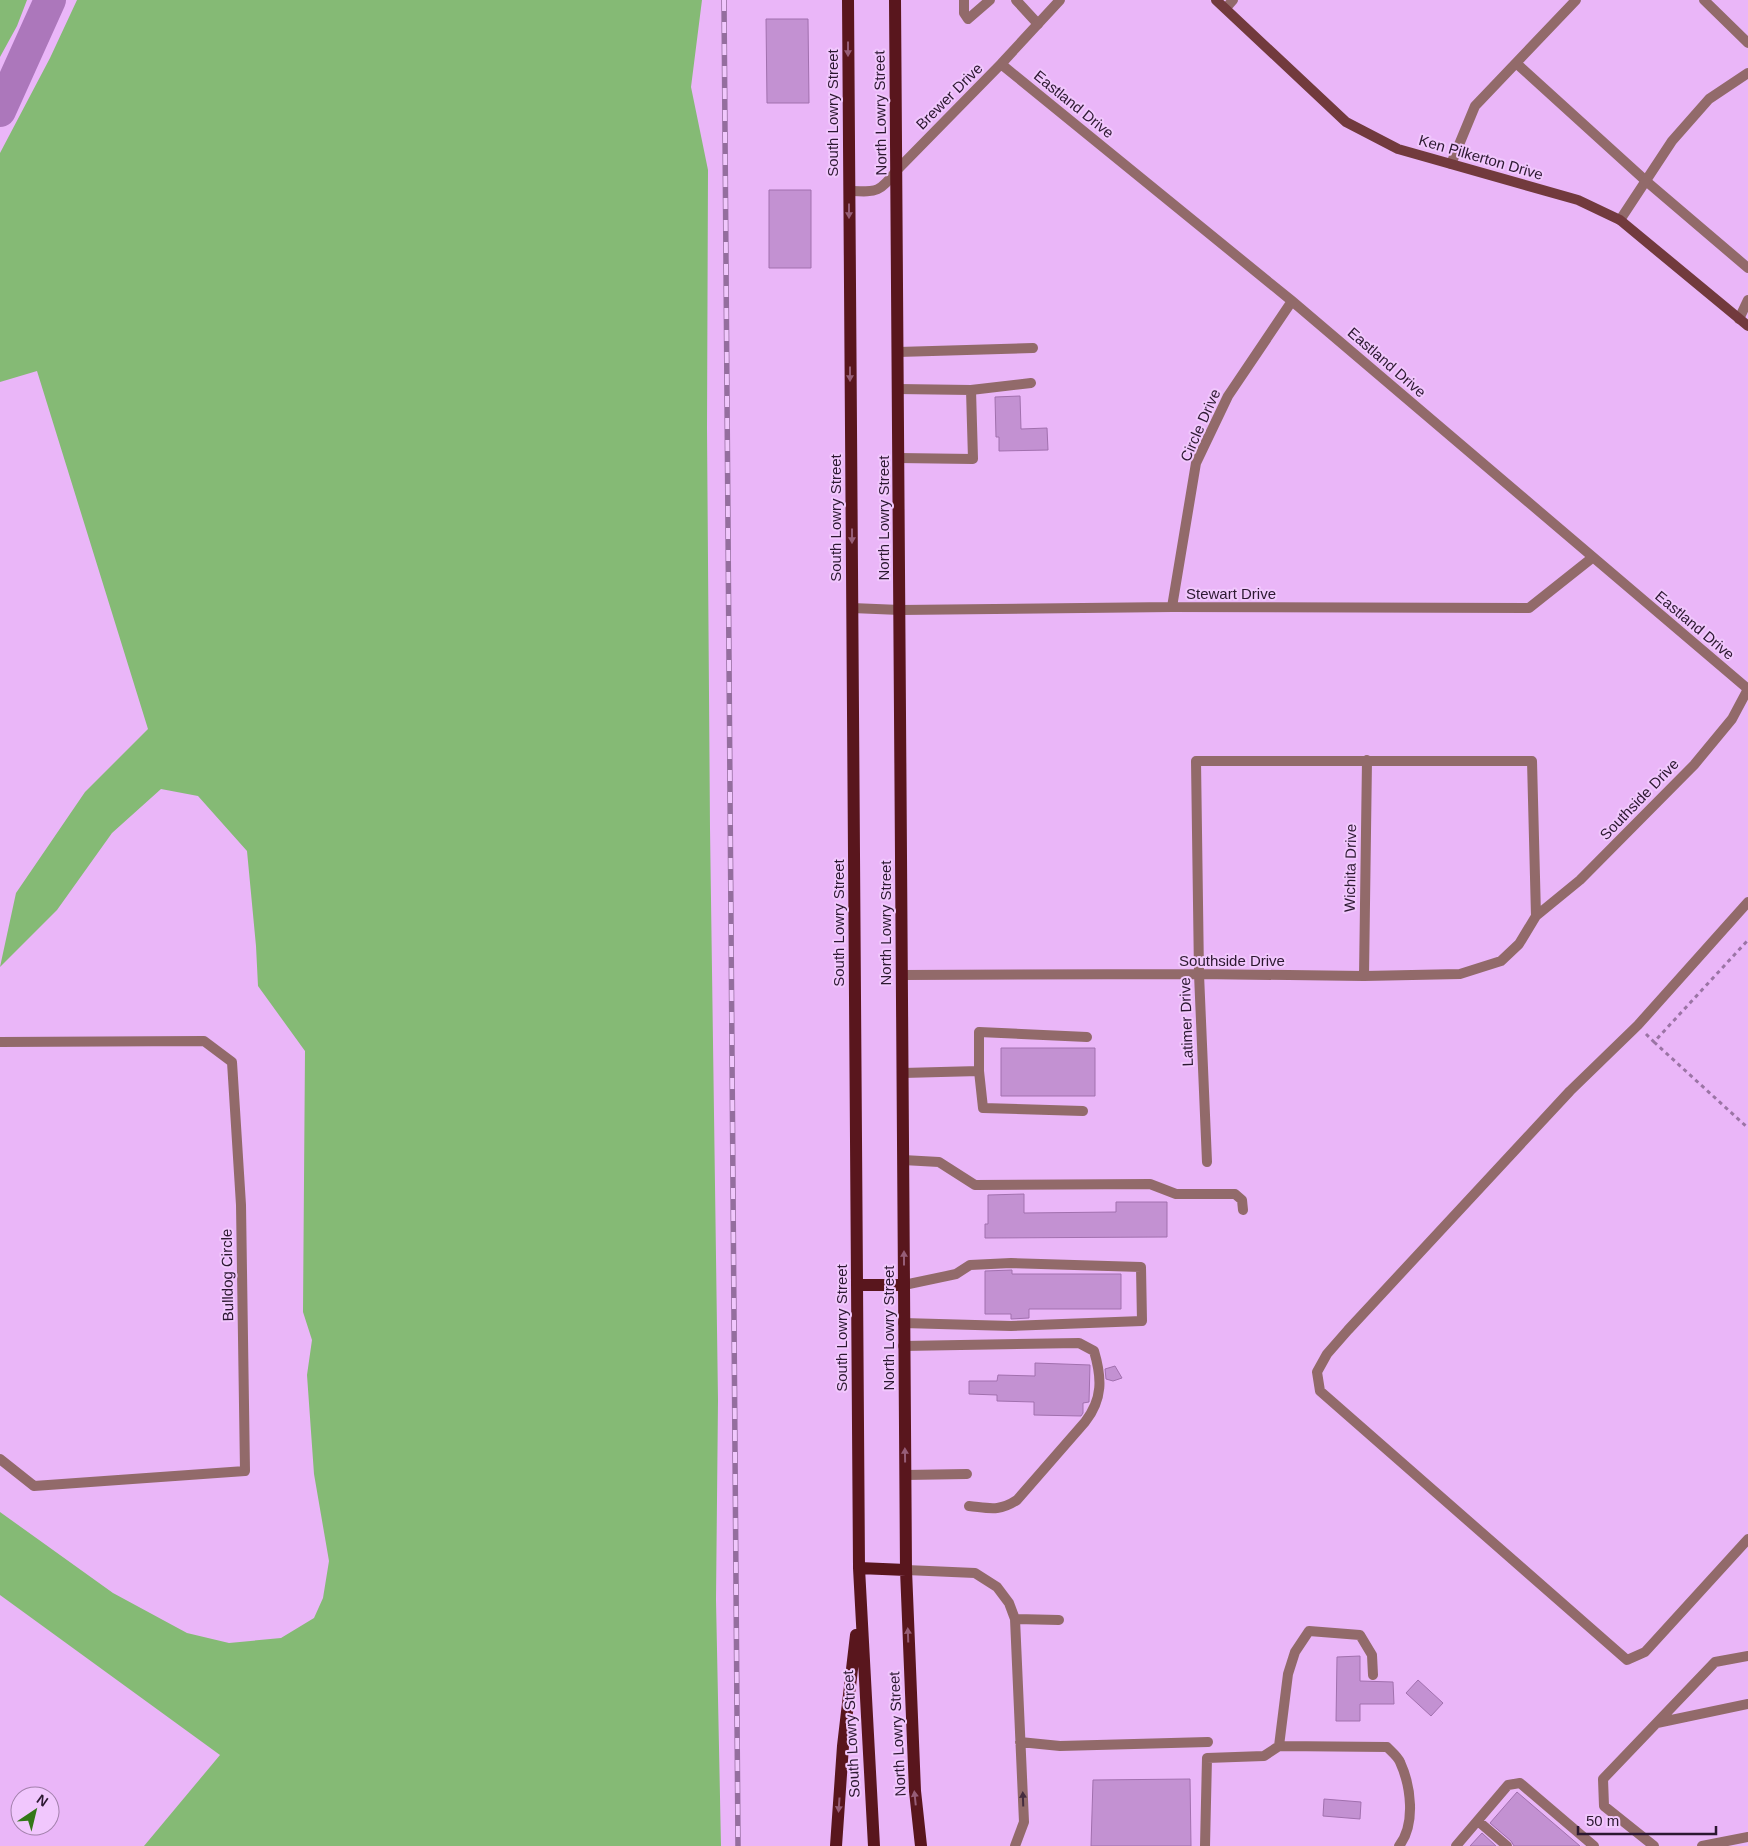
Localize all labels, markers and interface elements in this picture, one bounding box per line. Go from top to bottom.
one-way arrow [844,41,852,57]
street label: South Lowry Street [824,48,841,177]
street label: North Lowry Street [870,50,890,176]
street label: Brewer Drive [912,59,986,133]
street label: Eastland Drive [1031,67,1117,141]
street label: Ken Pilkerton Drive [1417,131,1545,183]
one-way arrow [845,203,853,219]
street label: Eastland Drive [1345,324,1429,400]
one-way arrow [846,366,854,382]
street label: Circle Drive [1176,386,1224,464]
street label: South Lowry Street [827,453,844,582]
street label: North Lowry Street [875,455,892,581]
one-way arrow [848,528,856,544]
street label: Stewart Drive [1186,585,1276,602]
street label: Eastland Drive [1652,587,1738,663]
street label: Southside Drive [1596,755,1682,843]
street label: Wichita Drive [1341,824,1359,912]
street label: South Lowry Street [830,858,847,987]
street label: North Lowry Street [877,860,894,986]
street label: Southside Drive [1179,952,1285,969]
street label: Latimer Drive [1176,977,1196,1067]
street label: Bulldog Circle [218,1229,236,1321]
one-way arrow [900,1250,908,1266]
street label: South Lowry Street [833,1263,850,1392]
street label: North Lowry Street [880,1265,897,1391]
one-way arrow [901,1447,909,1463]
one-way arrow [904,1627,912,1643]
street label: South Lowry Street [839,1669,863,1798]
street label: North Lowry Street [885,1670,909,1797]
north arrow [10,1786,60,1836]
one-way arrow [911,1789,919,1805]
text: N [34,1791,51,1810]
one-way arrow [1019,1791,1027,1807]
one-way arrow [834,1798,842,1814]
scale bar [1578,1804,1716,1836]
text: 50 m [1586,1812,1619,1829]

